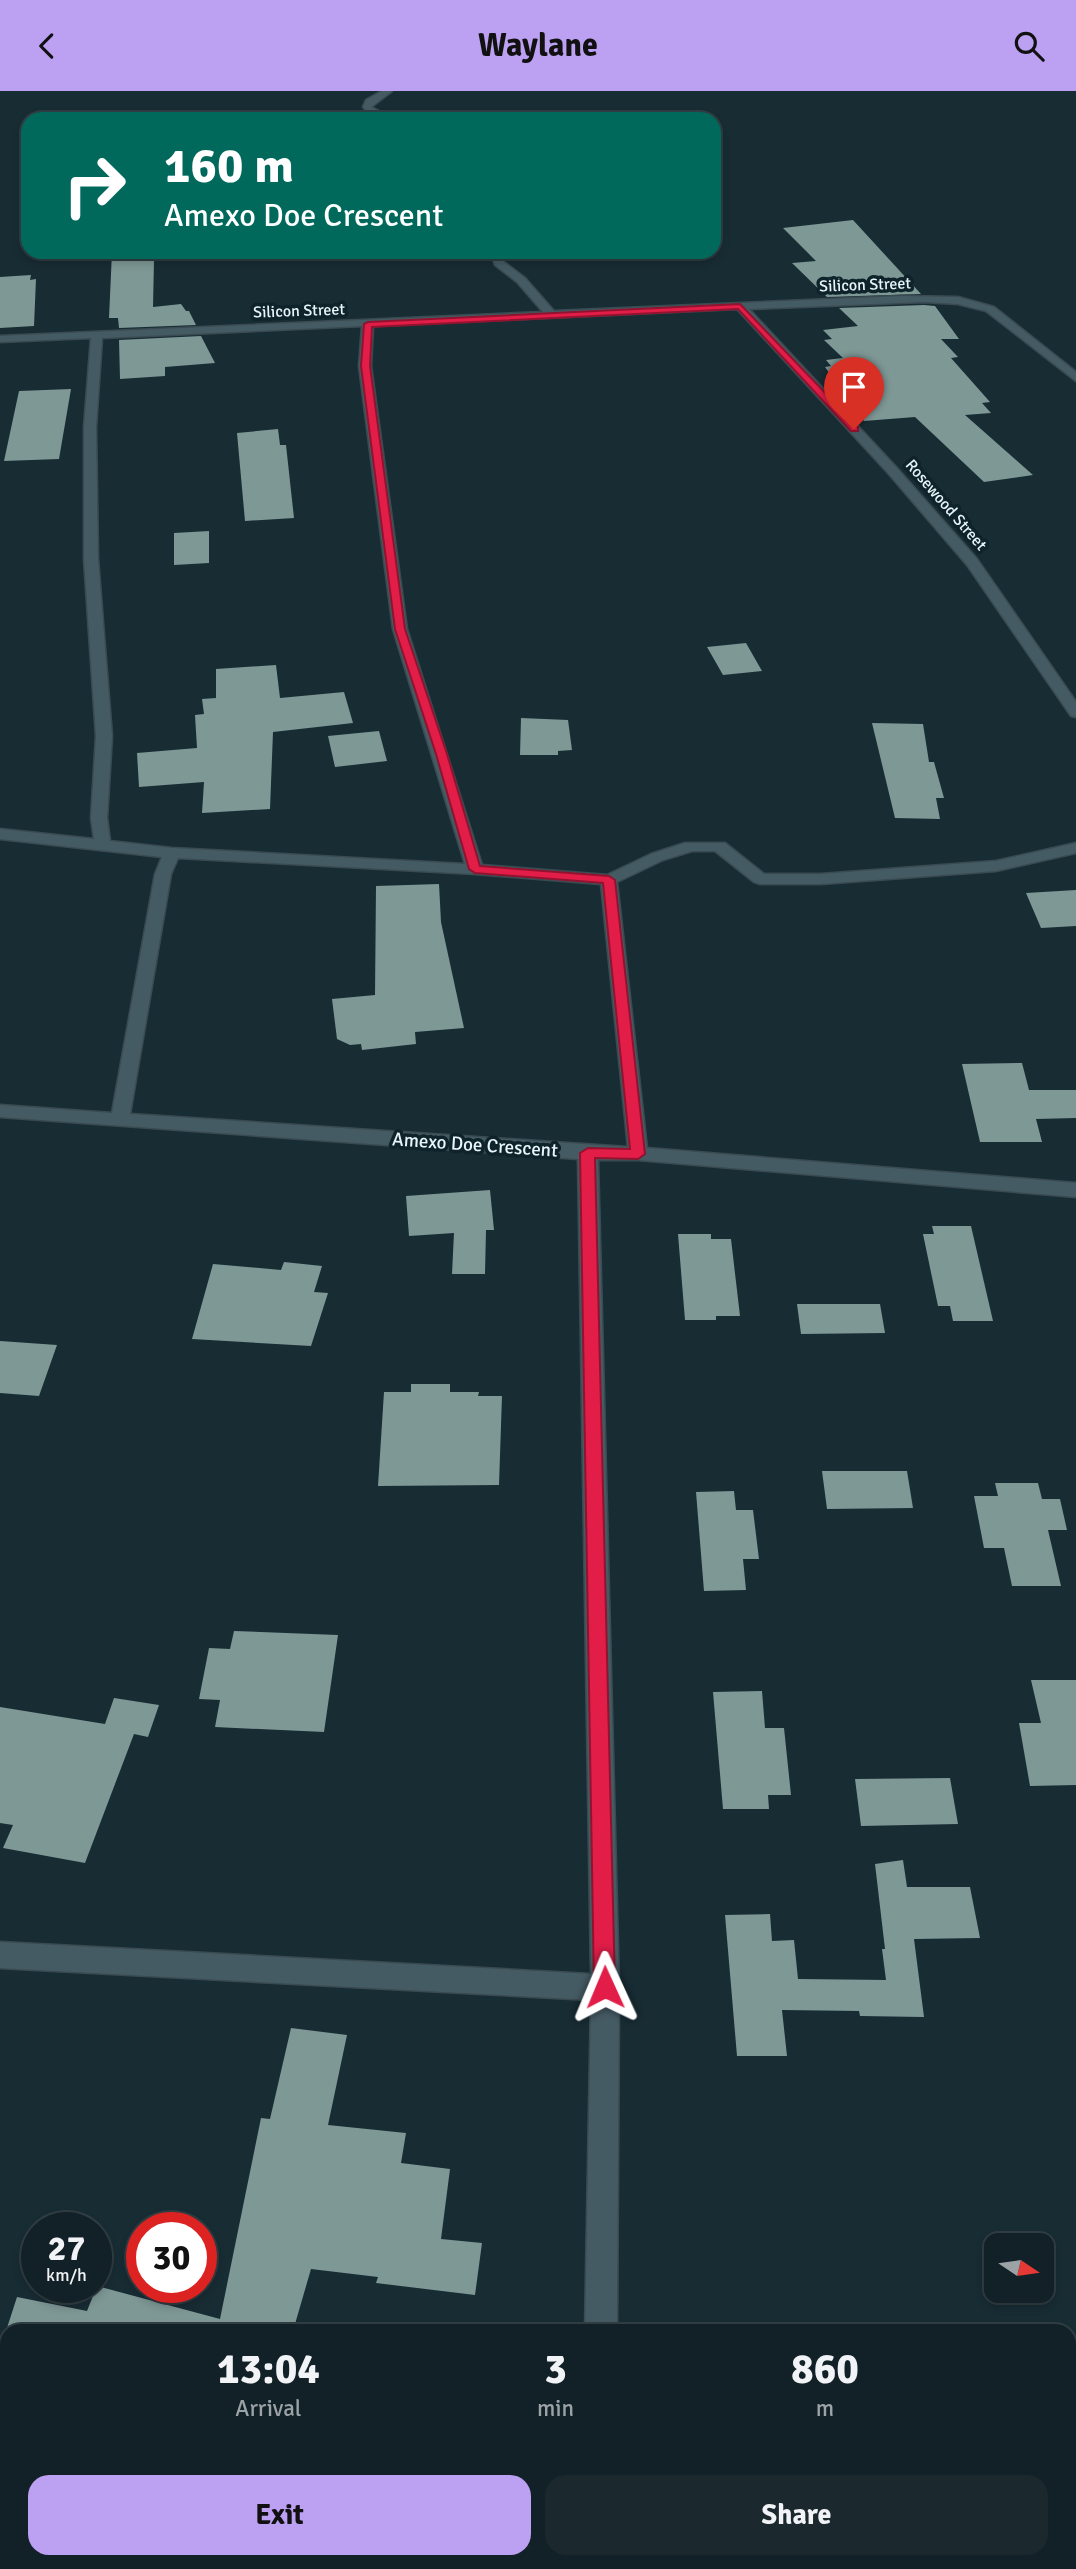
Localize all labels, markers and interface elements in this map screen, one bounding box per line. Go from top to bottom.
text: Waylane [478,26,598,65]
icon: back [28,27,66,65]
icon: search [1010,27,1048,65]
text: 160 m [164,136,294,196]
icon: right [49,140,140,231]
text: Amexo Doe Crescent [164,196,443,235]
street label: Silicon Street [819,273,912,297]
street label: Silicon Street [253,299,346,323]
pin [824,357,884,429]
icon: arrive [835,368,873,406]
street label: Rosewood Street [901,455,991,555]
street label: Amexo Doe Crescent [391,1127,559,1163]
position arrow [568,1950,642,2024]
speed limit sign: 30 [126,2212,217,2303]
text: 27 [48,2227,85,2270]
north arrow [984,2233,1054,2303]
map controls [984,2233,1054,2303]
text: km/h [46,2264,87,2286]
text: 13:04 [217,2344,320,2395]
text: 3 [544,2344,567,2395]
text: 860 [791,2344,859,2395]
text: Arrival [235,2394,302,2423]
text: min [537,2394,574,2423]
text: m [816,2394,834,2423]
button: Exit [28,2475,531,2555]
button: Share [545,2475,1048,2555]

